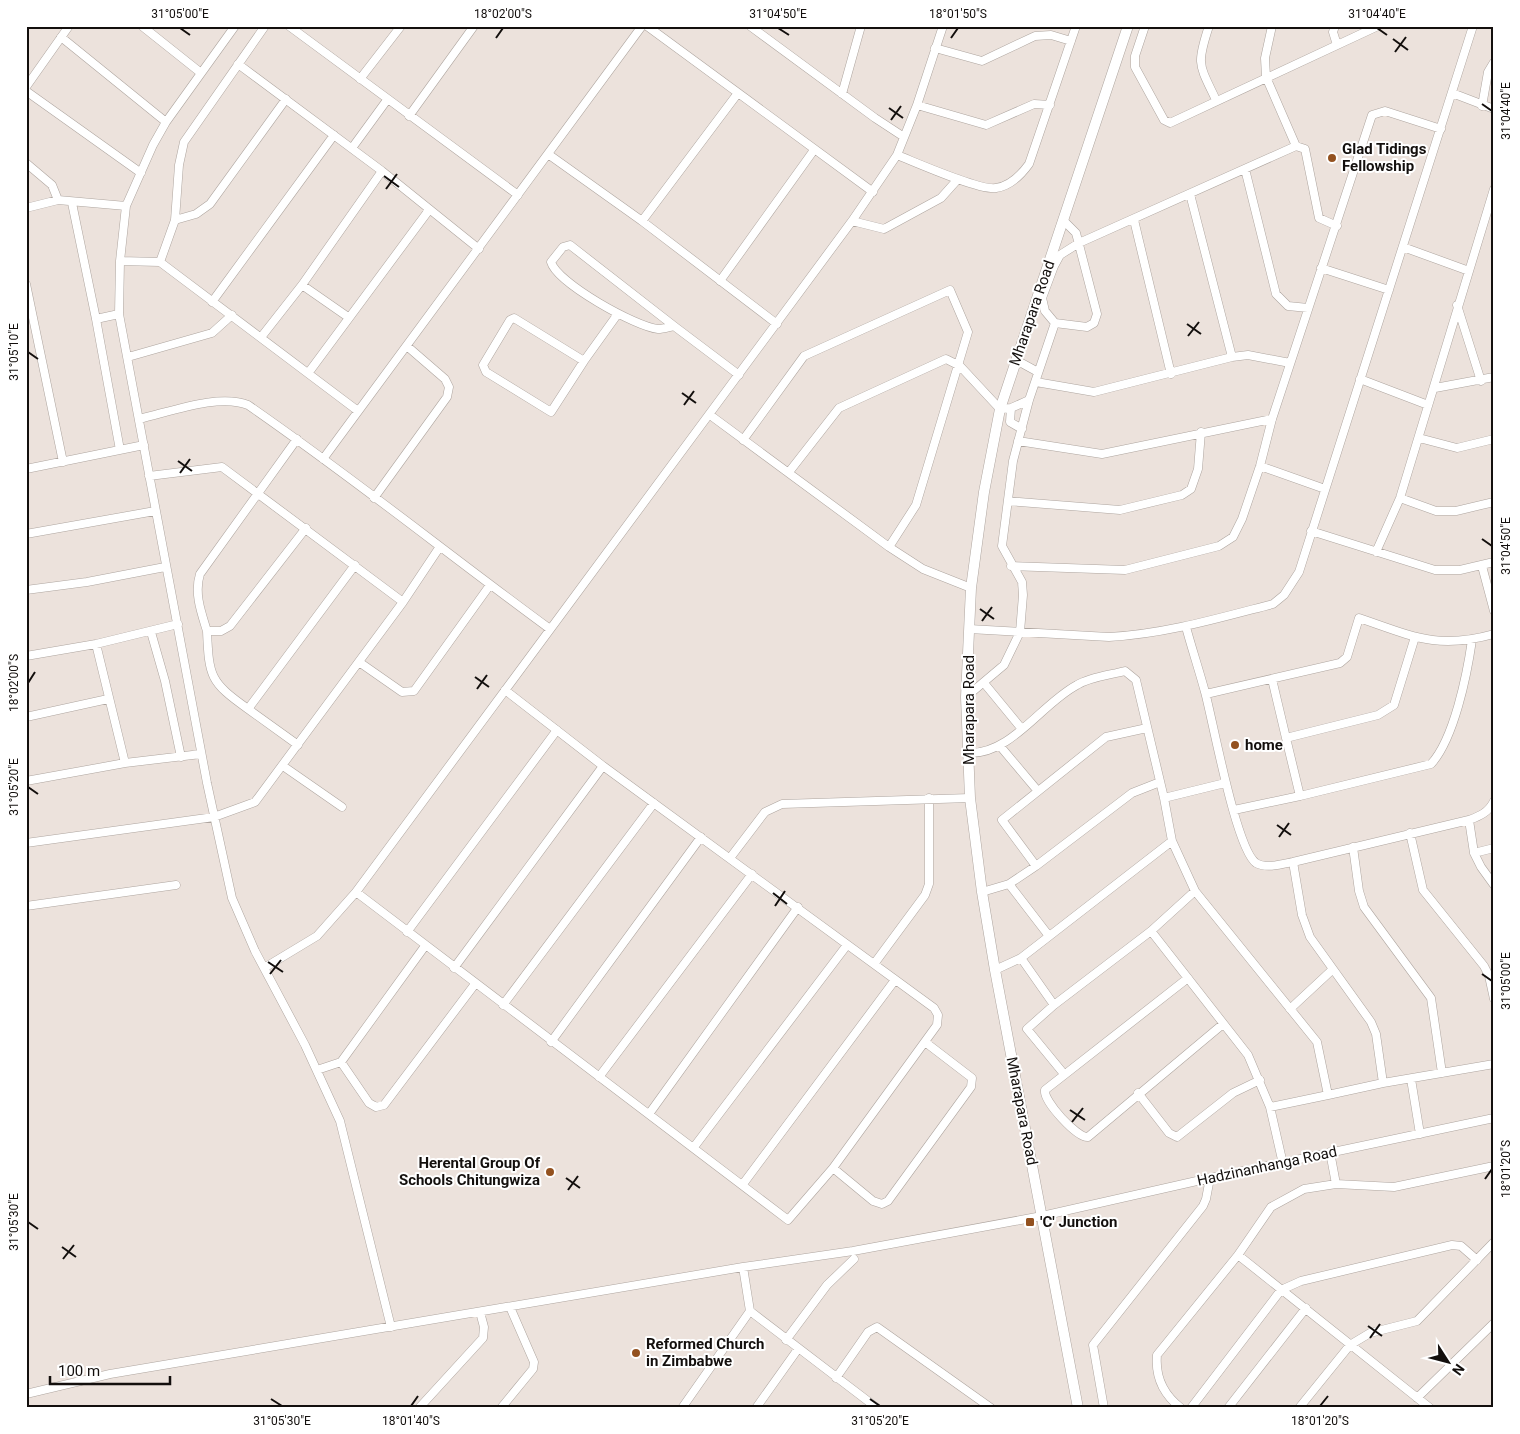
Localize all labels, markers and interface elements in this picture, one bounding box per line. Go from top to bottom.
text: 31°05'00"E [151,7,209,21]
text: 18°02'00"S [474,7,532,21]
text: 31°04'50"E [749,7,807,21]
text: 18°01'50"S [929,7,987,21]
text: 31°04'40"E [1348,7,1406,21]
text: 31°04'40"E [1499,82,1513,140]
place label: Glad Tidings Fellowship [1342,140,1427,175]
marker: Glad Tidings Fellowship [1326,152,1338,164]
street label: Mharapara Road [1006,258,1058,368]
text: 31°05'10"E [7,323,21,381]
text: 31°04'50"E [1499,517,1513,575]
text: 18°02'00"S [7,654,21,712]
street label: Mharapara Road [960,655,978,765]
place label: home [1245,736,1283,754]
marker: home [1229,739,1241,751]
text: 31°05'20"E [7,758,21,816]
text: 31°05'00"E [1499,952,1513,1010]
street label: Mharapara Road [1003,1055,1041,1167]
text: 18°01'20"S [1499,1140,1513,1198]
street label: Hadzinanhanga Road [1195,1142,1339,1190]
place label: Herental Group Of Schools Chitungwiza [399,1154,541,1189]
marker: Herental Group Of Schools Chitungwiza [544,1166,556,1178]
text: 31°05'30"E [7,1193,21,1251]
place label: 'C' Junction [1040,1213,1117,1231]
marker: 'C' Junction [1024,1216,1036,1228]
place label: Reformed Church in Zimbabwe [646,1335,765,1370]
north arrow [1422,1336,1472,1386]
marker: Reformed Church in Zimbabwe [630,1347,642,1359]
scale bar [50,1354,170,1386]
text: N [1449,1361,1468,1378]
text: 100 m [58,1362,100,1380]
text: 31°05'30"E [253,1414,311,1428]
text: 18°01'40"S [382,1414,440,1428]
text: 31°05'20"E [851,1414,909,1428]
text: 18°01'20"S [1291,1414,1349,1428]

